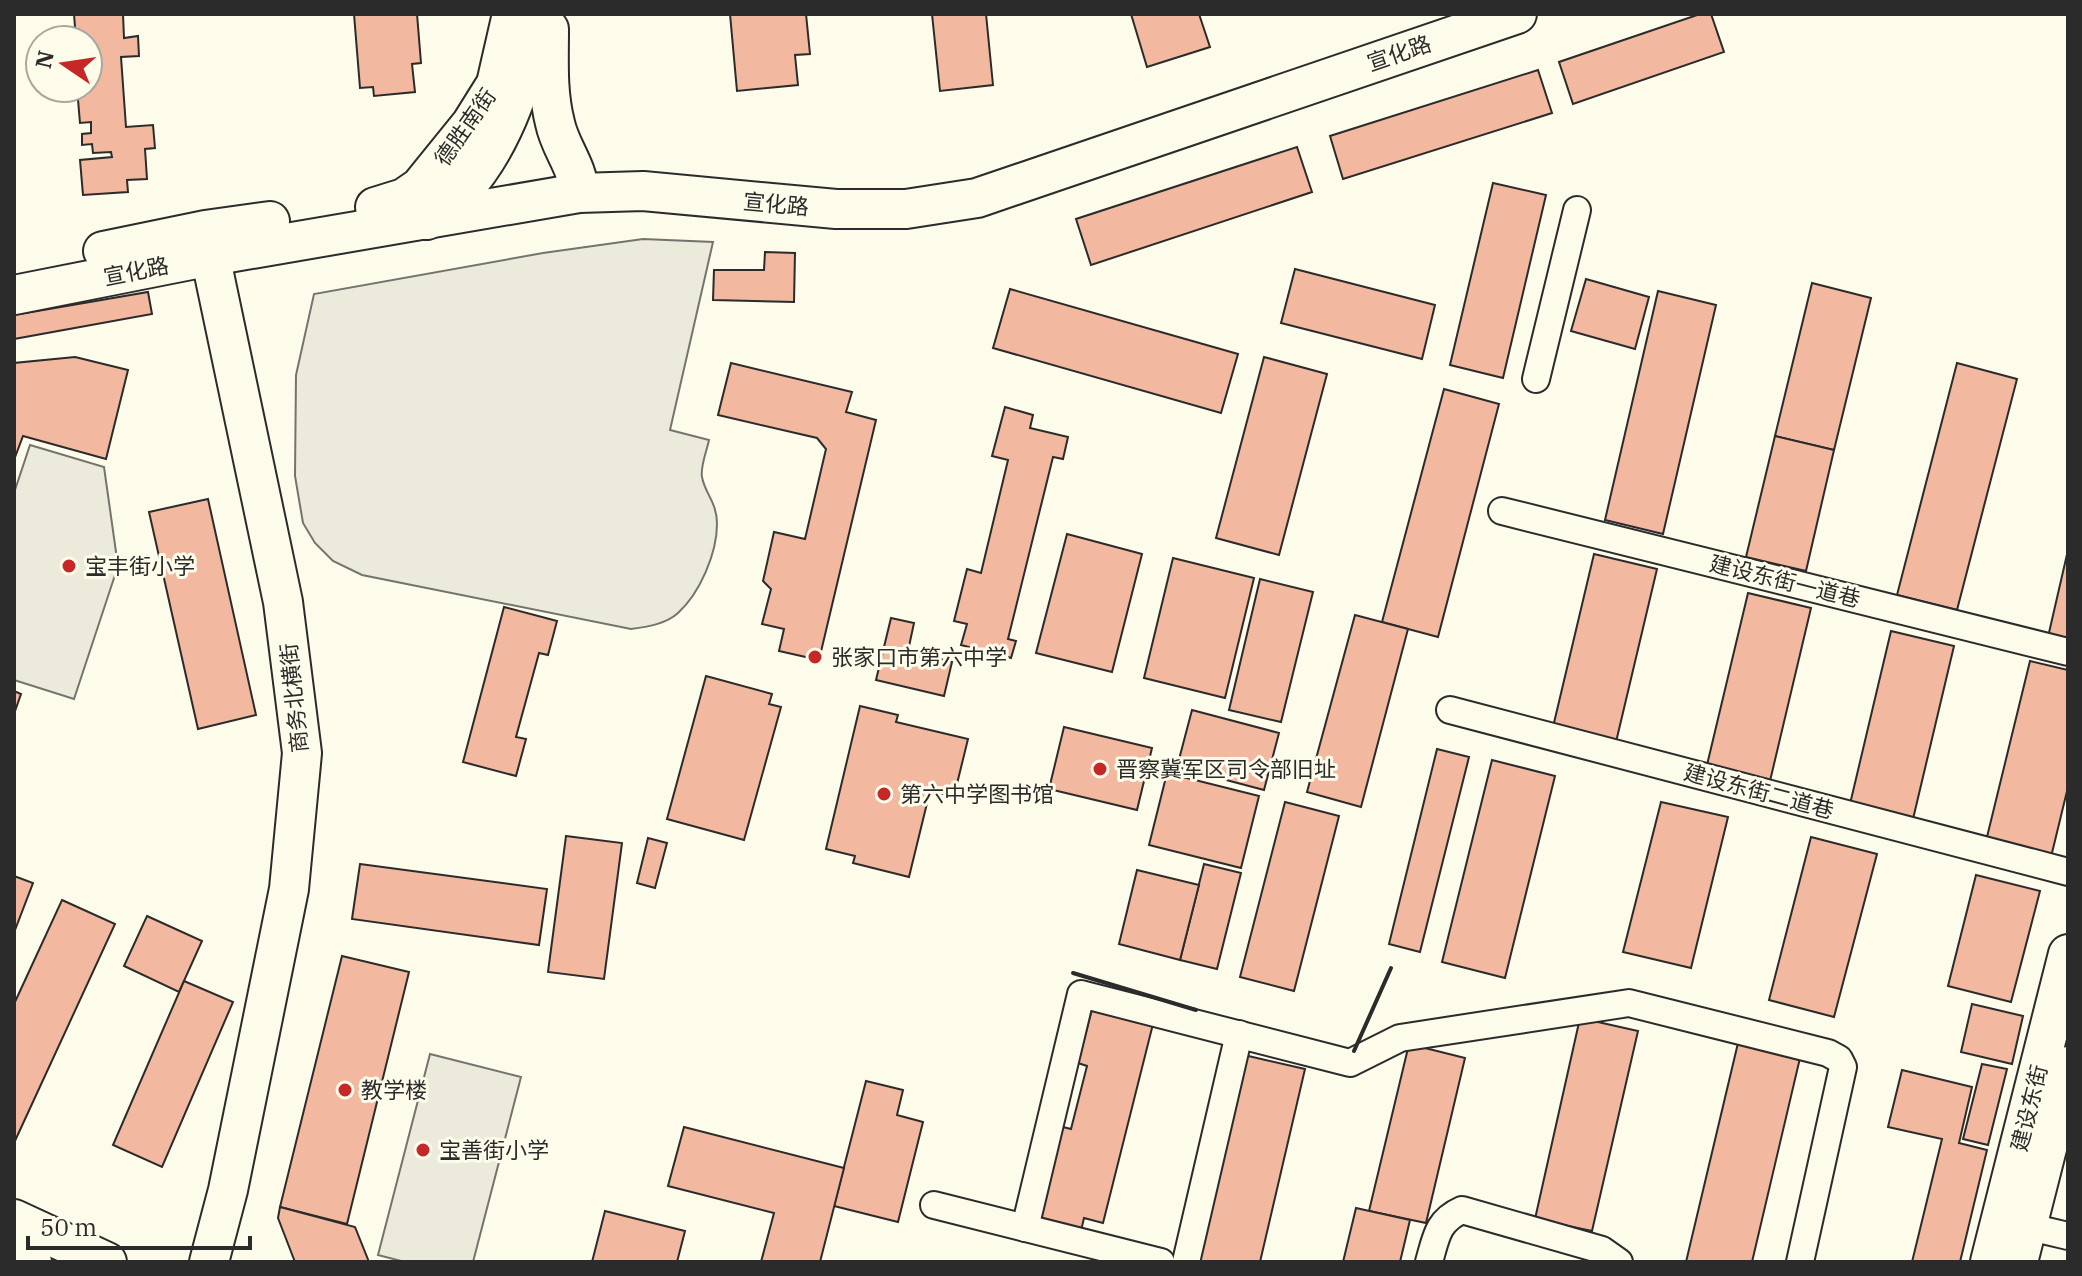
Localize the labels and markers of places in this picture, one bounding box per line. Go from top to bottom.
place label: 宝丰街小学 [85,551,195,580]
marker: 宝丰街小学 [60,557,78,575]
place label: 张家口市第六中学 [831,642,1007,671]
marker: 张家口市第六中学 [806,648,824,666]
place label: 晋察冀军区司令部旧址 [1116,754,1336,783]
marker: 晋察冀军区司令部旧址 [1091,760,1109,778]
place label: 第六中学图书馆 [900,779,1054,808]
marker: 第六中学图书馆 [875,785,893,803]
place label: 教学楼 [361,1075,427,1104]
marker: 教学楼 [336,1081,354,1099]
place label: 宝善街小学 [439,1135,549,1164]
marker: 宝善街小学 [414,1141,432,1159]

